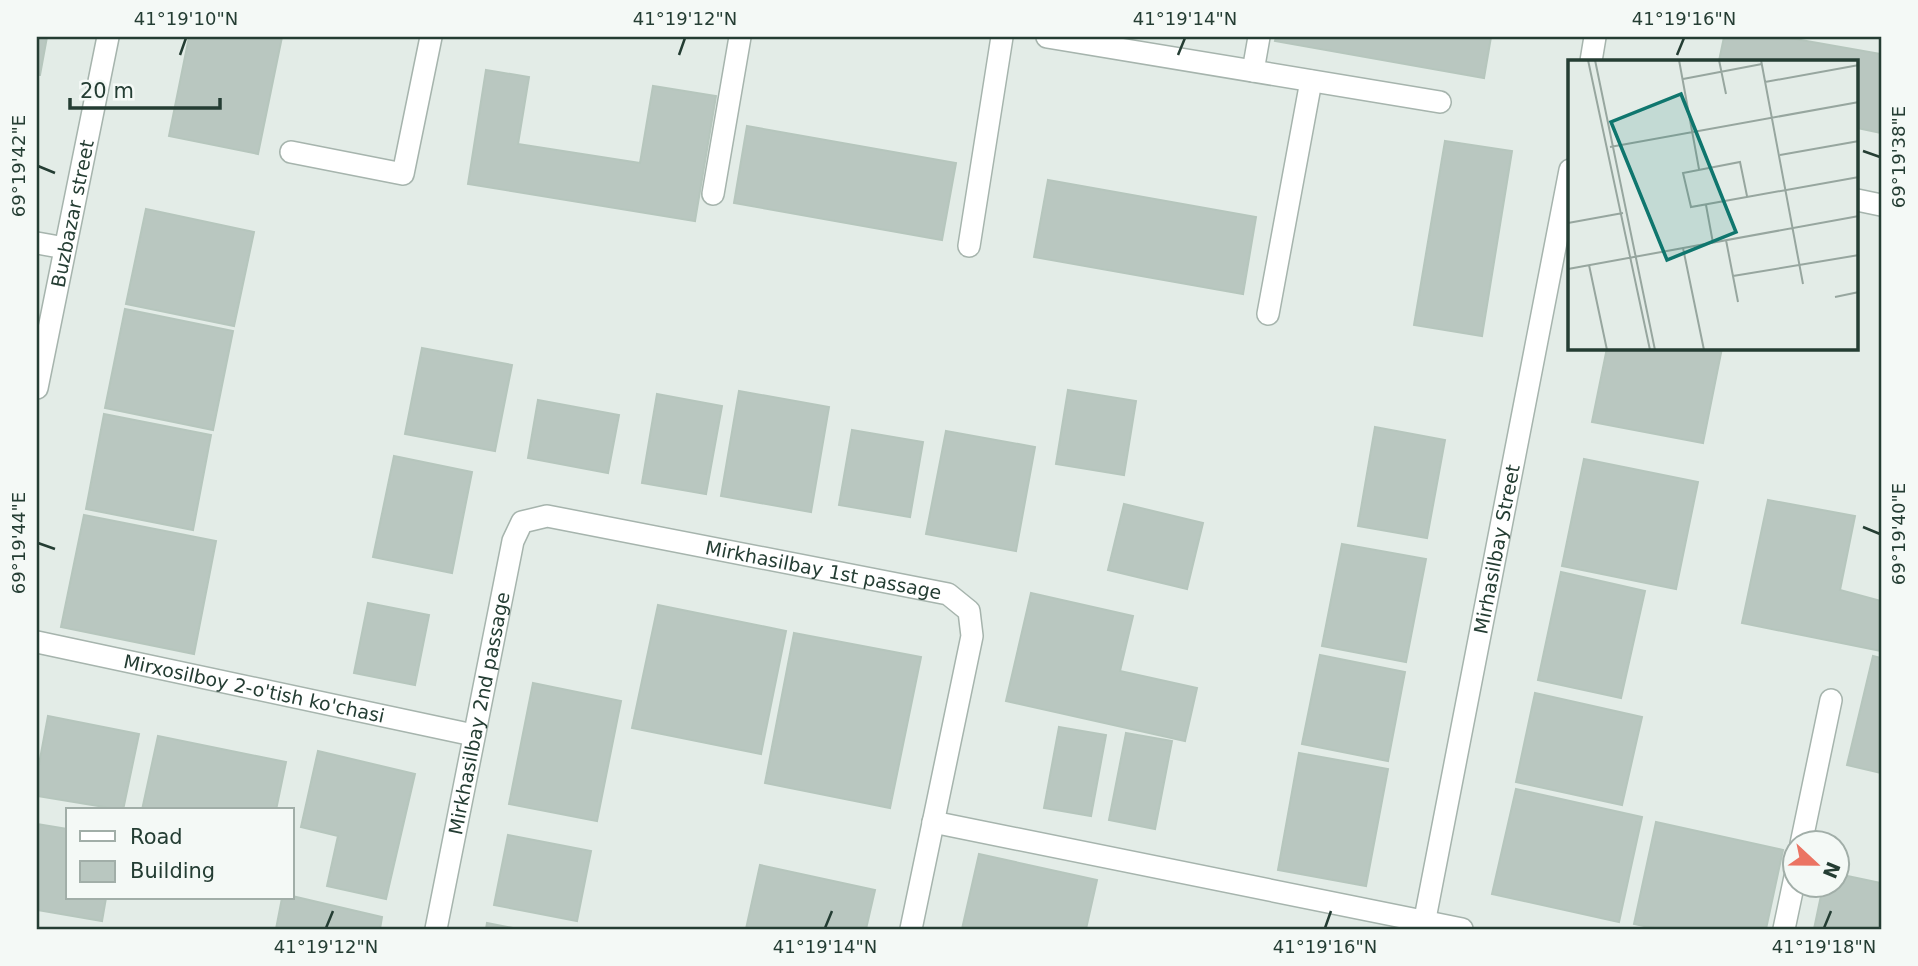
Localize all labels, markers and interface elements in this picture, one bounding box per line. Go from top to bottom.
text: 41°19'10"N [134,8,238,29]
text: 41°19'12"N [633,8,737,29]
text: 41°19'14"N [1133,8,1237,29]
text: 41°19'16"N [1632,8,1736,29]
inset map [1568,60,1858,350]
scale bar [70,66,220,110]
text: 20 m [80,79,134,103]
text: 69°19'38"E [1888,106,1909,208]
text: 69°19'42"E [8,115,29,217]
street label: Buzbazar street [47,138,98,289]
street label: Mirhasilbay Street [1469,462,1524,636]
text: 69°19'40"E [1888,483,1909,585]
text: 69°19'44"E [8,492,29,594]
street label: Mirkhasilbay 1st passage [704,536,943,604]
street label: Mirkhasilbay 2nd passage [444,590,514,836]
street label: Mirxosilboy 2-o'tish ko'chasi [122,650,387,727]
legend [66,808,294,900]
text: Road [130,825,183,849]
north arrow [1782,830,1852,900]
text: Building [130,859,215,883]
text: N [1819,859,1845,882]
text: 41°19'12"N [274,936,378,957]
text: 41°19'14"N [773,936,877,957]
text: 41°19'16"N [1273,936,1377,957]
text: 41°19'18"N [1772,936,1876,957]

